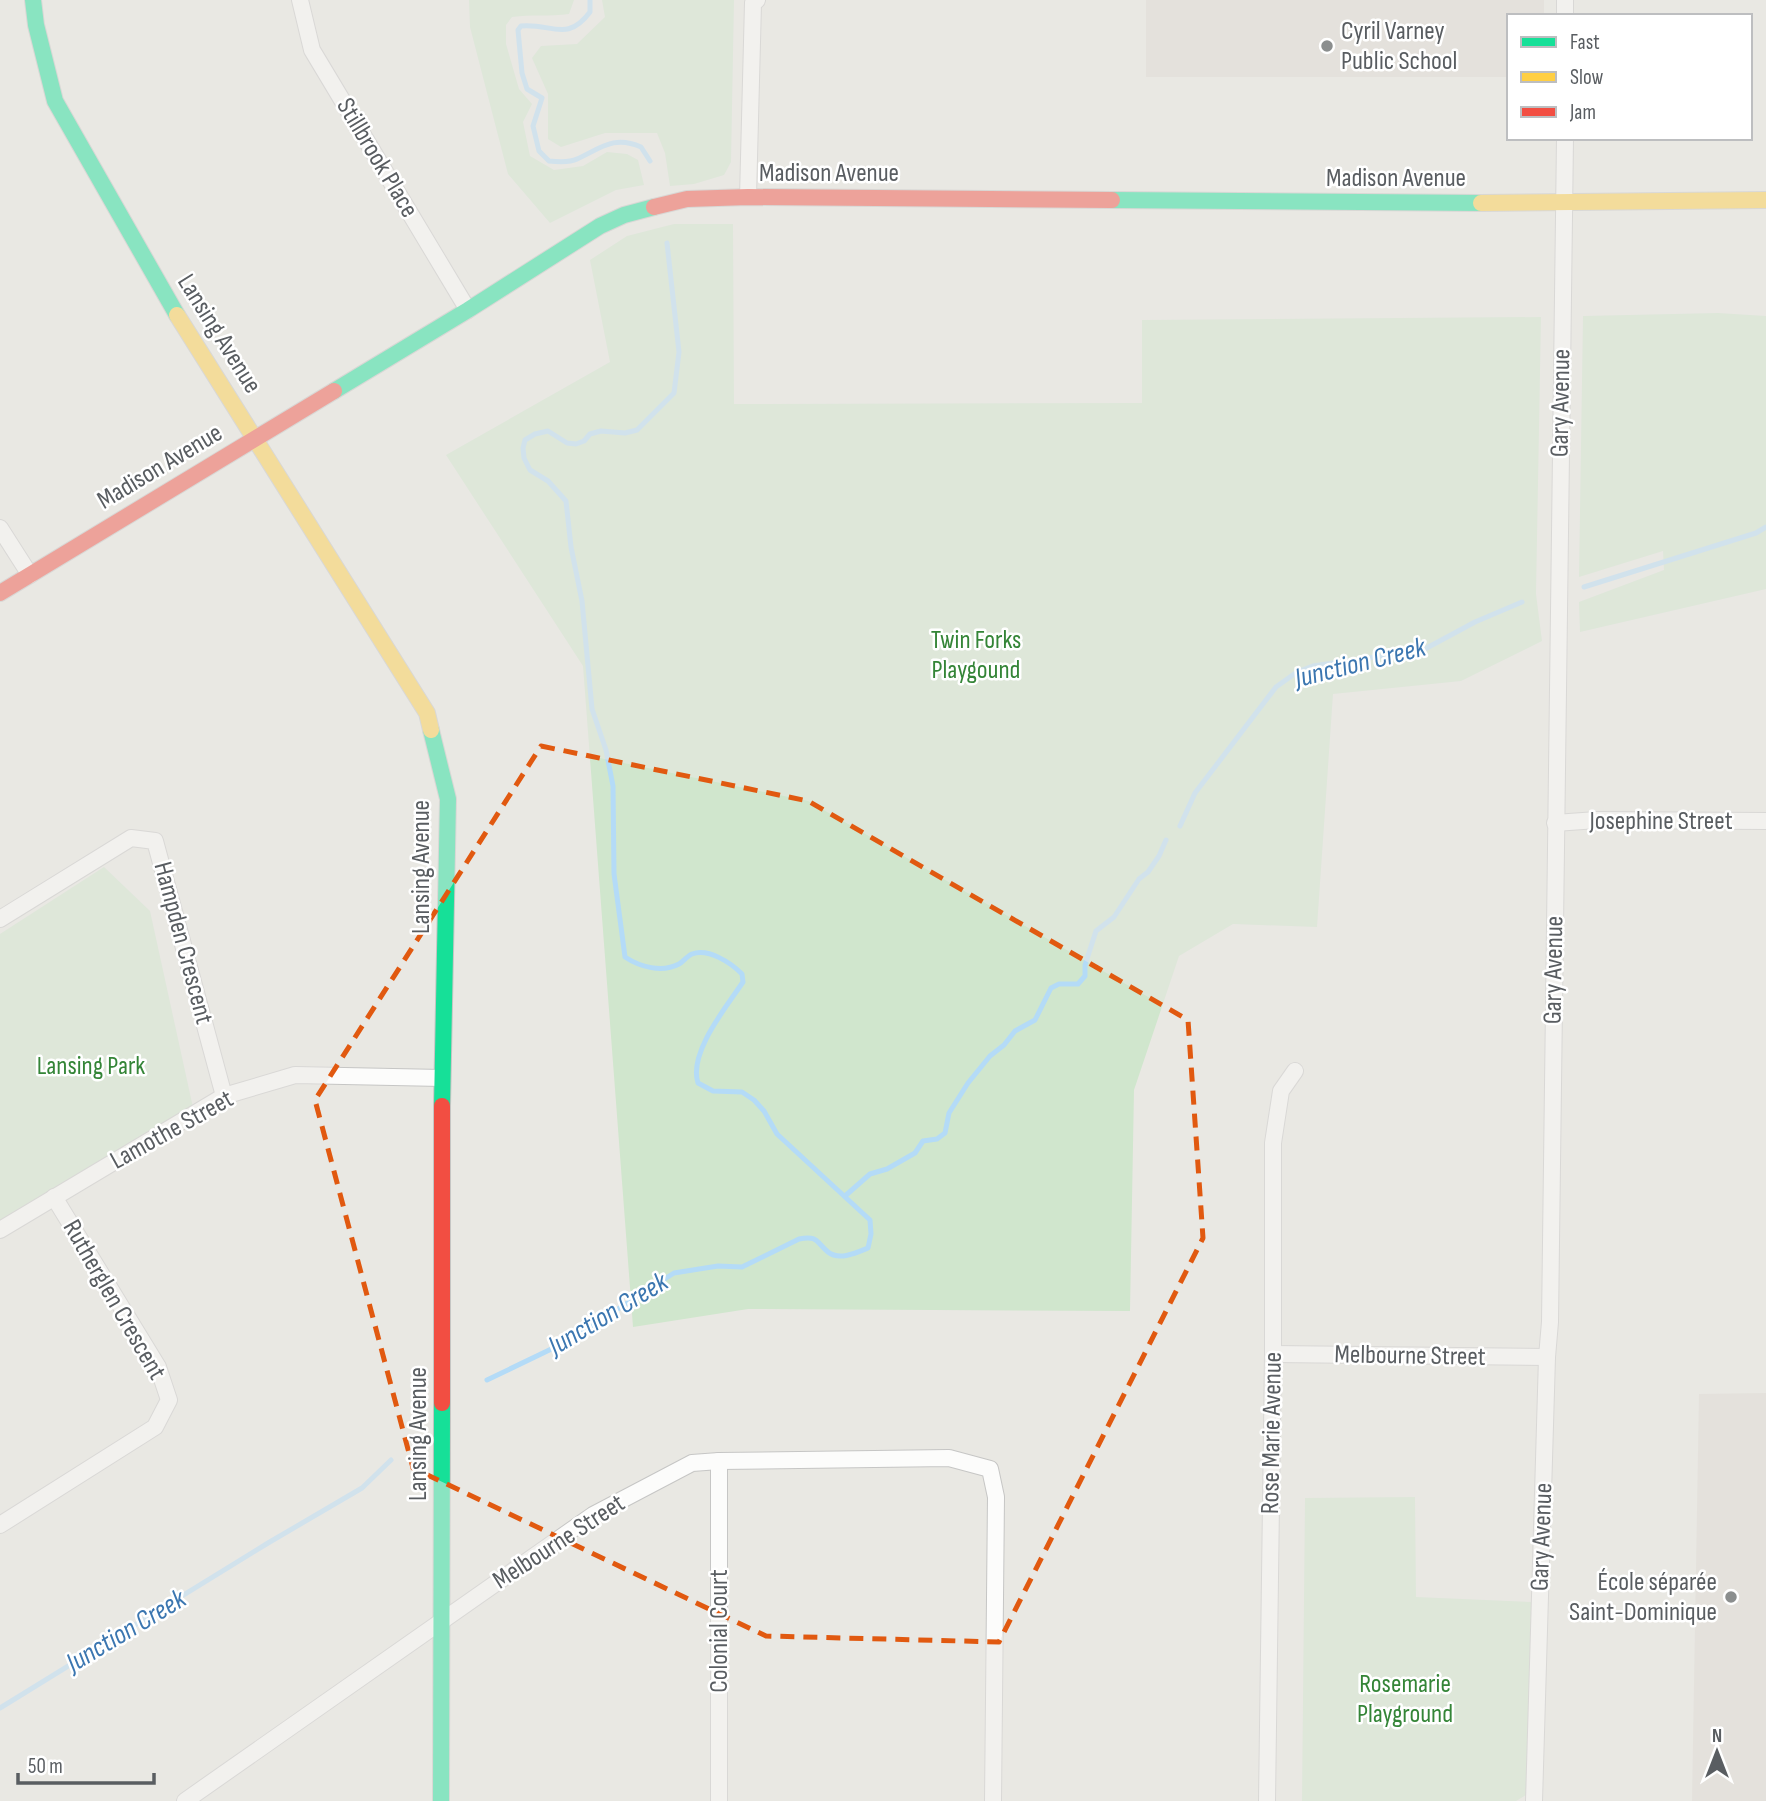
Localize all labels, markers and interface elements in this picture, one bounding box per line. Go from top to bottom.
legend [1507,14,1752,140]
place label: Cyril Varney Public School [1341,16,1457,77]
text: Fast [1570,30,1600,55]
marker: Cyril Varney Public School [1319,38,1335,54]
text: Slow [1570,65,1604,90]
street label: Stillbrook Place [329,93,425,223]
text: Jam [1569,100,1596,125]
street label: Madison Avenue [759,158,899,189]
street label: Madison Avenue [1326,163,1466,194]
street label: Lansing Avenue [170,269,268,399]
street label: Gary Avenue [1545,349,1577,457]
street label: Madison Avenue [92,418,228,516]
park label: Twin Forks Playgound [931,625,1021,686]
water label: Junction Creek [1289,630,1430,696]
street label: Lansing Avenue [406,800,437,934]
street label: Josephine Street [1588,806,1733,837]
street label: Hampden Crescent [146,859,220,1028]
street label: Gary Avenue [1538,916,1570,1024]
park label: Lansing Park [37,1051,145,1082]
street label: Lamothe Street [105,1084,239,1176]
street label: Rutherglen Crescent [56,1215,172,1385]
water label: Junction Creek [541,1265,675,1364]
street label: Melbourne Street [1334,1339,1486,1373]
street label: Rose Marie Avenue [1255,1352,1289,1514]
street label: Lansing Avenue [403,1367,434,1501]
street label: Gary Avenue [1525,1482,1559,1592]
street label: Melbourne Street [487,1488,631,1596]
place label: École séparée Saint-Dominique [1569,1567,1717,1628]
street label: Colonial Court [704,1569,735,1693]
water label: Junction Creek [59,1582,193,1681]
marker: École séparée Saint-Dominique [1723,1589,1739,1605]
park label: Rosemarie Playground [1357,1669,1453,1730]
north arrow [1682,1717,1752,1787]
text: N [1712,1725,1722,1748]
scale bar [18,1742,154,1786]
text: 50 m [28,1754,63,1779]

